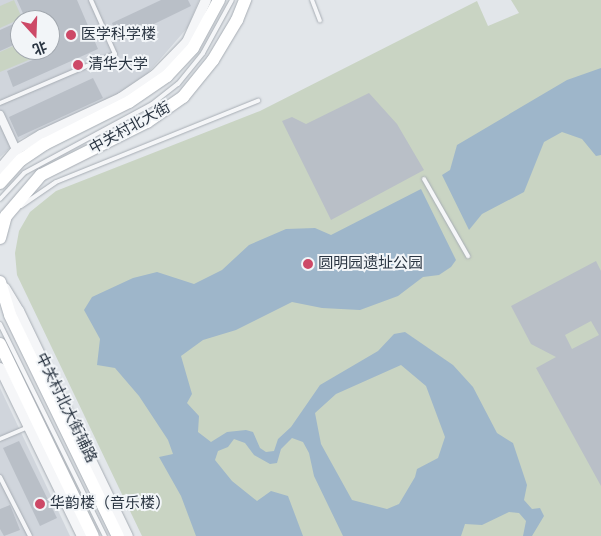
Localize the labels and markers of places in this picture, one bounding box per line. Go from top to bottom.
place label: 医学科学楼 [81,26,156,44]
marker: 医学科学楼 [65,29,77,41]
place label: 清华大学 [88,56,148,74]
marker: 清华大学 [72,59,84,71]
place label: 圆明园遗址公园 [318,255,423,273]
marker: 圆明园遗址公园 [302,258,314,270]
place label: 华韵楼（音乐楼） [50,495,170,513]
marker: 华韵楼（音乐楼） [34,498,46,510]

